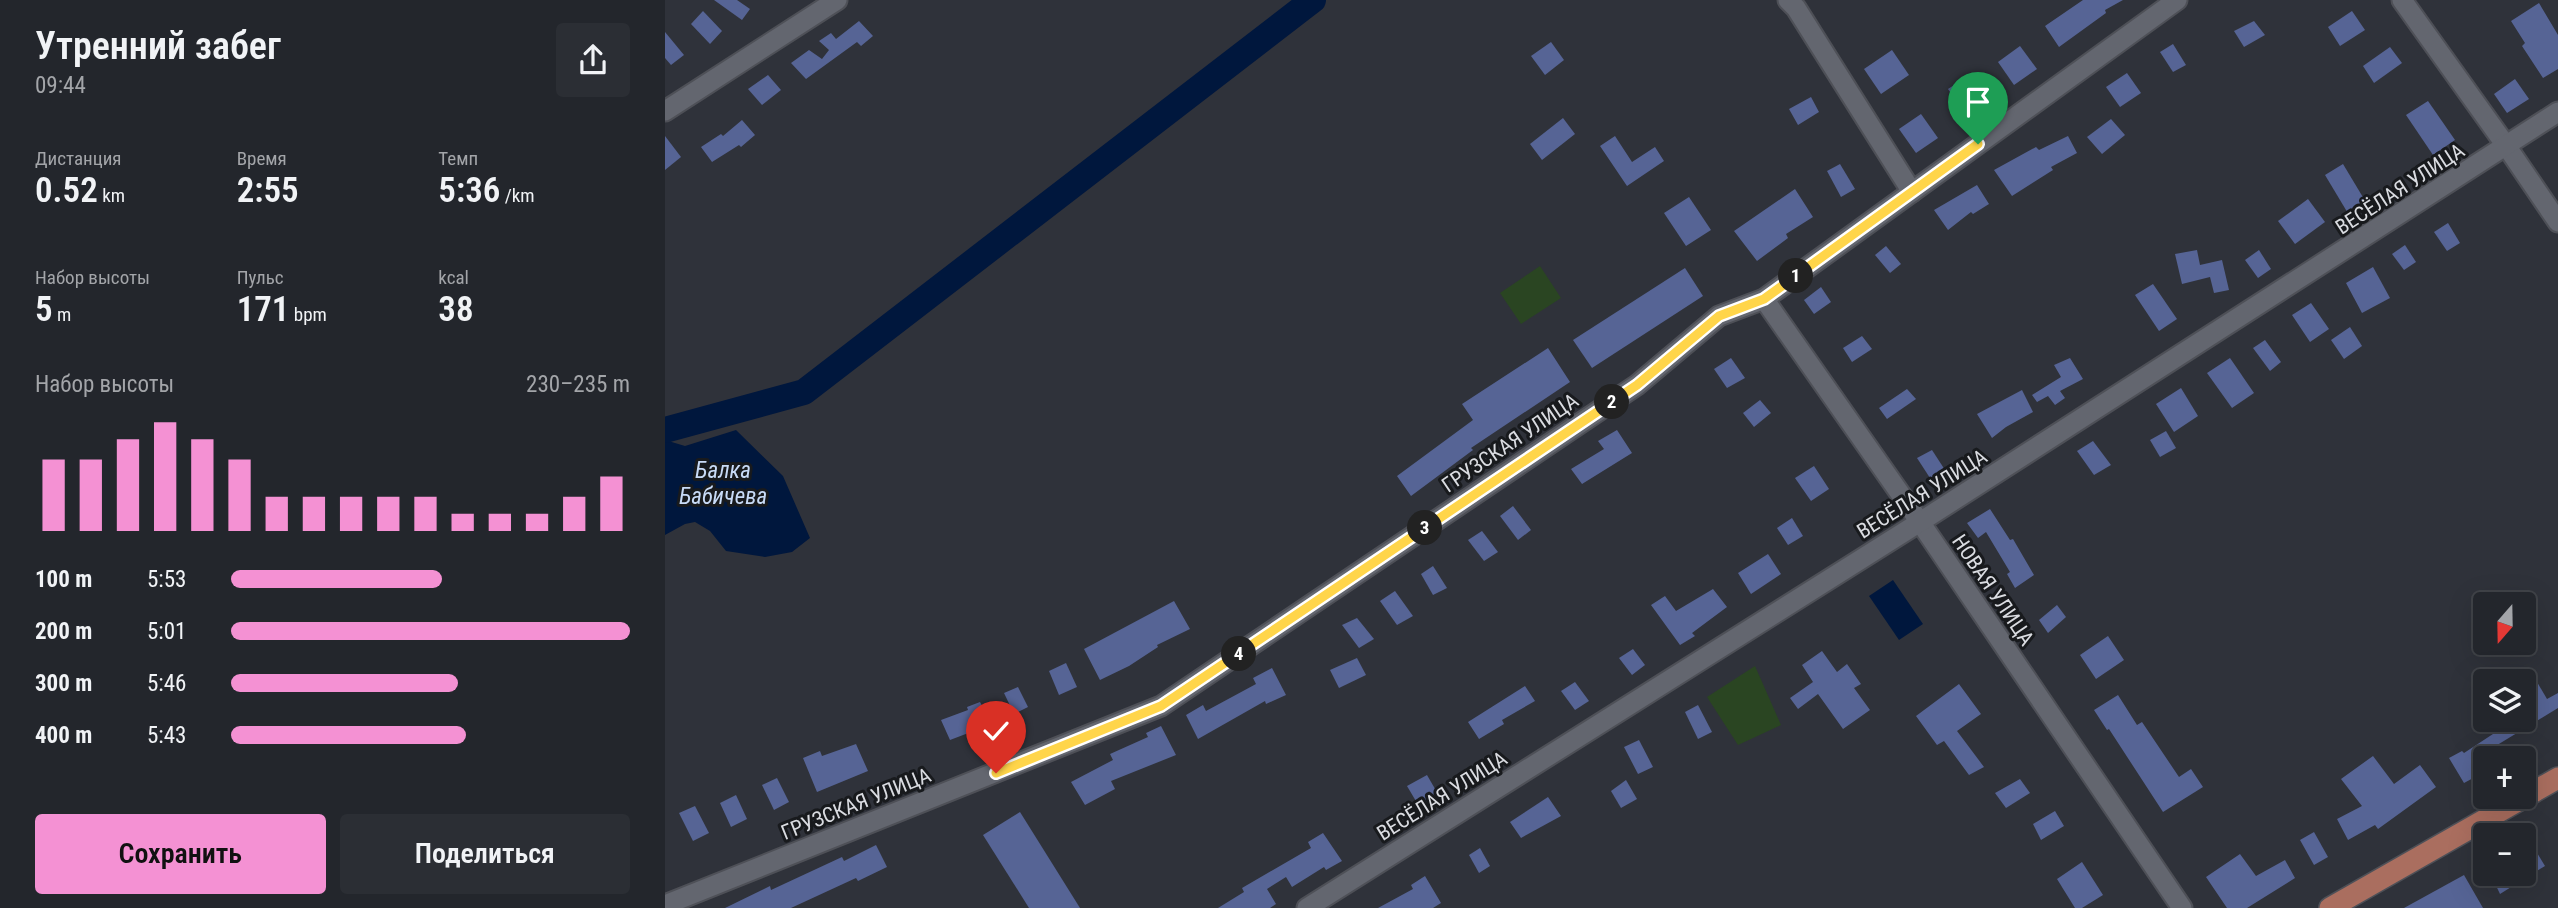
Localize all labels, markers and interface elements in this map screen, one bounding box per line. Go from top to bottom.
button: share [556,23,630,97]
text: Утренний забег [35,24,281,68]
text: 09:44 [35,72,86,99]
pin [1948,72,2008,144]
icon: arrive [1959,83,1997,121]
street label: ВЕСЁЛАЯ УЛИЦА [2331,138,2469,240]
text: Дистанция [35,147,122,170]
text: Время [237,147,287,170]
text: Темп [438,147,478,170]
text: 0.52 [35,170,98,211]
text: 2:55 [237,170,299,211]
text: 5:36 [438,170,500,211]
text: km [98,184,125,207]
text: /km [500,184,535,207]
pin: 1 [1779,258,1813,294]
text: 1 [1791,264,1800,287]
text: Набор высоты [35,266,150,289]
text: Пульс [237,266,284,289]
text: kcal [438,266,469,289]
text: 5 [35,289,53,330]
text: 171 [237,289,289,330]
text: 38 [438,289,474,330]
text: m [53,303,71,326]
text: bpm [289,303,327,326]
text: Набор высоты [35,371,174,398]
text: 230–235 m [526,371,630,398]
pin: 2 [1595,384,1629,420]
street label: ГРУЗСКАЯ УЛИЦА [1437,389,1583,497]
text: 2 [1607,390,1616,413]
street label: ВЕСЁЛАЯ УЛИЦА [1853,444,1991,544]
water label: Балка Бабичева [679,457,767,510]
pin: 3 [1407,510,1443,546]
text: 3 [1420,516,1429,539]
street label: НОВАЯ УЛИЦА [1947,530,2039,650]
text: 100 m [35,566,92,593]
text: 5:53 [147,566,186,593]
north arrow [2473,592,2536,654]
map controls [2473,592,2536,886]
text: 200 m [35,618,92,645]
text: 5:01 [147,618,186,645]
pin: 4 [1221,636,1257,672]
text: 4 [1234,642,1243,665]
button: layers [2473,669,2536,732]
text: 300 m [35,670,92,697]
text: 5:46 [147,670,186,697]
pin [966,701,1026,773]
icon: check [977,712,1015,750]
text: 400 m [35,722,92,749]
text: 5:43 [147,722,186,749]
street label: ВЕСЁЛАЯ УЛИЦА [1373,746,1511,846]
button: + [2473,746,2536,809]
street label: ГРУЗСКАЯ УЛИЦА [778,763,934,845]
button: Сохранить [35,814,326,894]
button: Поделиться [340,814,630,894]
button: − [2473,823,2536,886]

